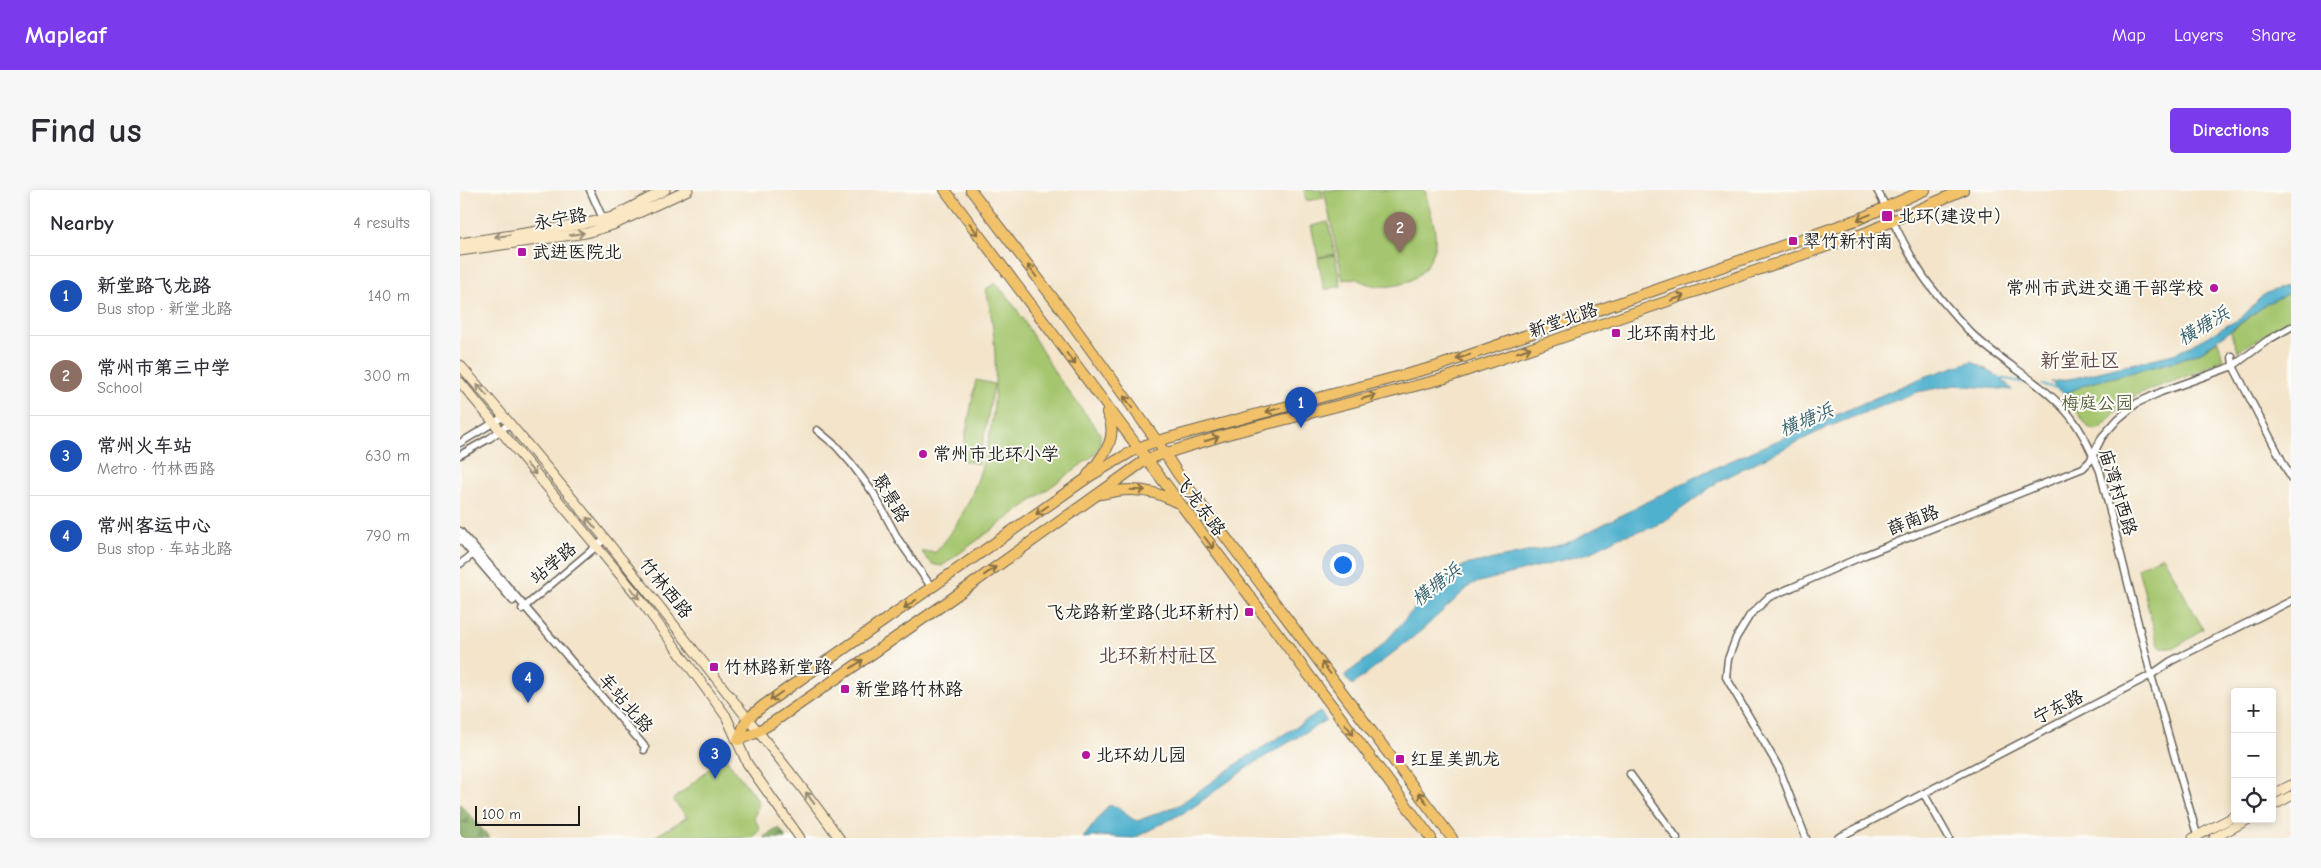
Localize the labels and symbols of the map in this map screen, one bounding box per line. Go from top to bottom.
street label: 永宁路 [532,204,588,235]
place label: 北环(建设中) [1898,206,2000,227]
marker: 北环(建设中) [1880,209,1894,223]
pin: 2 [1384,212,1416,253]
one-way arrow [1857,212,1872,222]
one-way arrow [969,222,979,236]
one-way arrow [569,228,585,238]
place label: 翠竹新村南 [1803,231,1893,252]
one-way arrow [494,232,510,242]
marker: 翠竹新村南 [1787,235,1799,247]
place label: 武进医院北 [532,242,622,263]
marker: 武进医院北 [516,246,528,258]
one-way arrow [1027,265,1038,278]
place label: 常州市武进交通干部学校 [2006,278,2204,299]
marker: 常州市武进交通干部学校 [2208,282,2220,294]
one-way arrow [1670,292,1686,302]
street label: 新堂北路 [1526,299,1601,342]
water label: 横塘浜 [2173,301,2234,350]
place label: 北环南村北 [1626,323,1716,344]
marker: 北环南村北 [1610,327,1622,339]
one-way arrow [1516,345,1532,355]
district label: 新堂社区 [2040,349,2120,372]
one-way arrow [1066,352,1076,366]
one-way arrow [1456,353,1471,362]
one-way arrow [476,384,488,397]
pin: 1 [1285,387,1317,428]
one-way arrow [1360,392,1376,402]
park label: 梅庭公园 [2061,393,2133,414]
one-way arrow [1123,395,1133,409]
water label: 横塘浜 [1776,398,1838,441]
one-way arrow [1265,406,1281,415]
one-way arrow [1203,433,1219,443]
place label: 常州市北环小学 [933,444,1059,465]
street label: 庙湾村西路 [2094,446,2141,538]
marker: 常州市北环小学 [917,448,929,460]
one-way arrow [525,462,537,475]
street label: 聚景路 [868,470,913,527]
street label: 飞龙东路 [1170,470,1230,540]
one-way arrow [1129,485,1145,495]
street label: 薛南路 [1884,501,1942,540]
one-way arrow [1035,505,1049,515]
one-way arrow [586,517,597,530]
one-way arrow [1203,536,1214,549]
street label: 站学路 [526,538,581,589]
your location [1330,552,1356,578]
street label: 竹林西路 [635,554,696,623]
water label: 横塘浜 [1407,558,1467,611]
one-way arrow [983,566,997,576]
one-way arrow [630,586,641,599]
one-way arrow [903,599,917,609]
place label: 飞龙路新堂路(北环新村) [1047,602,1239,623]
marker: 飞龙路新堂路(北环新村) [1243,606,1255,618]
district label: 北环新村社区 [1098,644,1218,667]
place label: 竹林路新堂路 [724,657,832,678]
one-way arrow [850,659,864,669]
marker: 竹林路新堂路 [708,661,720,673]
pin: 4 [512,662,544,703]
one-way arrow [1320,662,1331,675]
street label: 车站北路 [594,669,657,737]
place label: 新堂路竹林路 [855,679,963,700]
marker: 新堂路竹林路 [839,683,851,695]
street label: 宁东路 [2029,686,2087,729]
one-way arrow [769,691,783,701]
one-way arrow [1343,722,1354,735]
pin: 3 [699,738,731,779]
place label: 北环幼儿园 [1096,745,1186,766]
marker: 北环幼儿园 [1080,749,1092,761]
place label: 红星美凯龙 [1410,749,1500,770]
marker: 红星美凯龙 [1394,753,1406,765]
one-way arrow [805,792,816,805]
one-way arrow [1418,792,1428,806]
scale bar [475,803,580,826]

